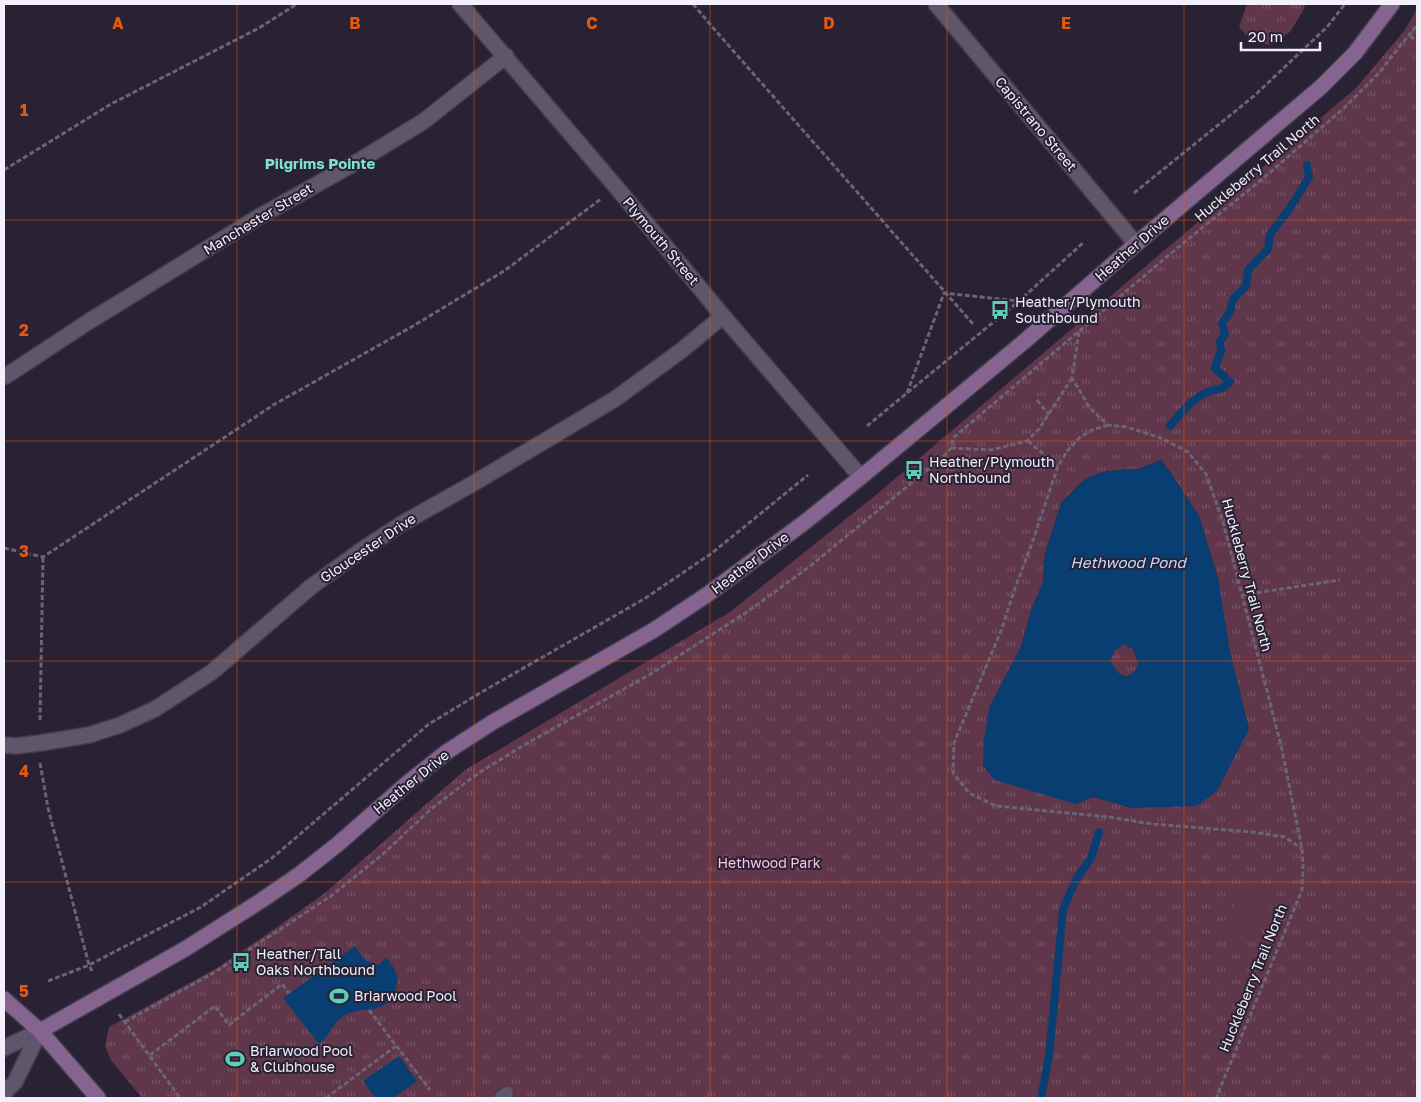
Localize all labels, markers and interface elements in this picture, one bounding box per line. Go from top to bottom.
text: A [112,13,124,33]
text: B [349,13,361,33]
text: C [586,13,598,33]
text: D [823,13,835,33]
text: E [1061,13,1071,33]
scale bar [1241,20,1320,52]
text: 20 m [1248,27,1283,45]
street label: Capistrano Street [992,73,1081,174]
text: 1 [20,100,28,120]
street label: Huckleberry Trail North [1191,110,1323,225]
district label: Pilgrims Pointe [265,154,375,172]
street label: Manchester Street [200,179,315,258]
street label: Plymouth Street [620,193,703,288]
street label: Heather Drive [1091,211,1172,284]
place label: Heather/Plymouth Southbound [1015,293,1141,326]
bus stop icon: Heather/Plymouth Southbound [989,299,1011,321]
text: 2 [19,320,29,340]
place label: Heather/Plymouth Northbound [929,453,1055,486]
bus stop icon: Heather/Plymouth Northbound [903,459,925,481]
street label: Huckleberry Trail North [1219,496,1276,653]
street label: Gloucester Drive [317,509,419,586]
street label: Heather Drive [708,528,792,597]
text: 3 [19,541,29,561]
water label: Hethwood Pond [1070,553,1187,571]
street label: Heather Drive [369,746,452,817]
text: 4 [19,761,29,781]
park label: Hethwood Park [717,854,821,871]
street label: Huckleberry Trail North [1215,901,1290,1054]
place label: Heather/Tall Oaks Northbound [256,945,375,978]
bus stop icon: Heather/Tall Oaks Northbound [230,951,252,973]
text: 5 [19,981,29,1001]
sports icon: Briarwood Pool [328,985,350,1007]
place label: Briarwood Pool [354,987,457,1004]
place label: Briarwood Pool & Clubhouse [250,1042,353,1075]
sports icon: Briarwood Pool & Clubhouse [224,1048,246,1070]

